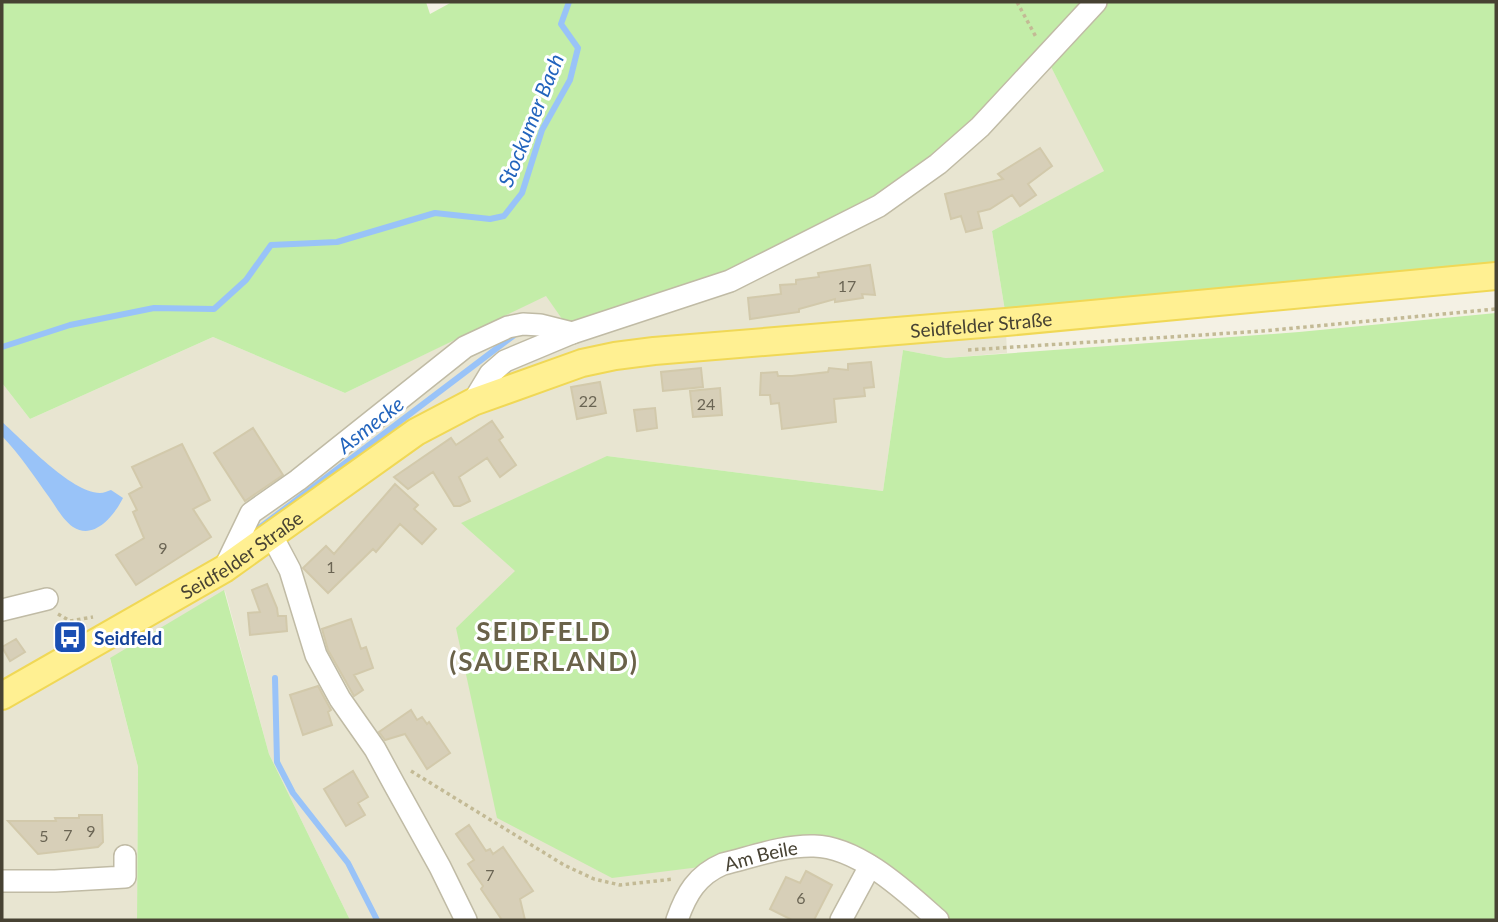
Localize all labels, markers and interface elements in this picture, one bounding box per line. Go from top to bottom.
water label: Stockumer Bach [492,50,568,190]
house number: 17 [838,276,856,295]
street label: Seidfelder Straße [909,306,1053,341]
water label: Asmecke [331,390,408,458]
house number: 22 [579,391,597,410]
house number: 24 [697,394,715,413]
street label: Seidfelder Straße [176,505,307,603]
house number: 9 [158,538,168,557]
house number: 1 [326,557,336,576]
district label: SEIDFELD (SAUERLAND) [449,615,639,677]
bus stop icon: Seidfeld [51,618,89,656]
place label: Seidfeld [94,626,162,649]
house number: 9 [86,821,96,840]
house number: 7 [63,825,73,844]
house number: 5 [39,826,49,845]
street label: Am Beile [722,835,799,875]
house number: 7 [485,865,495,884]
house number: 6 [796,888,806,907]

